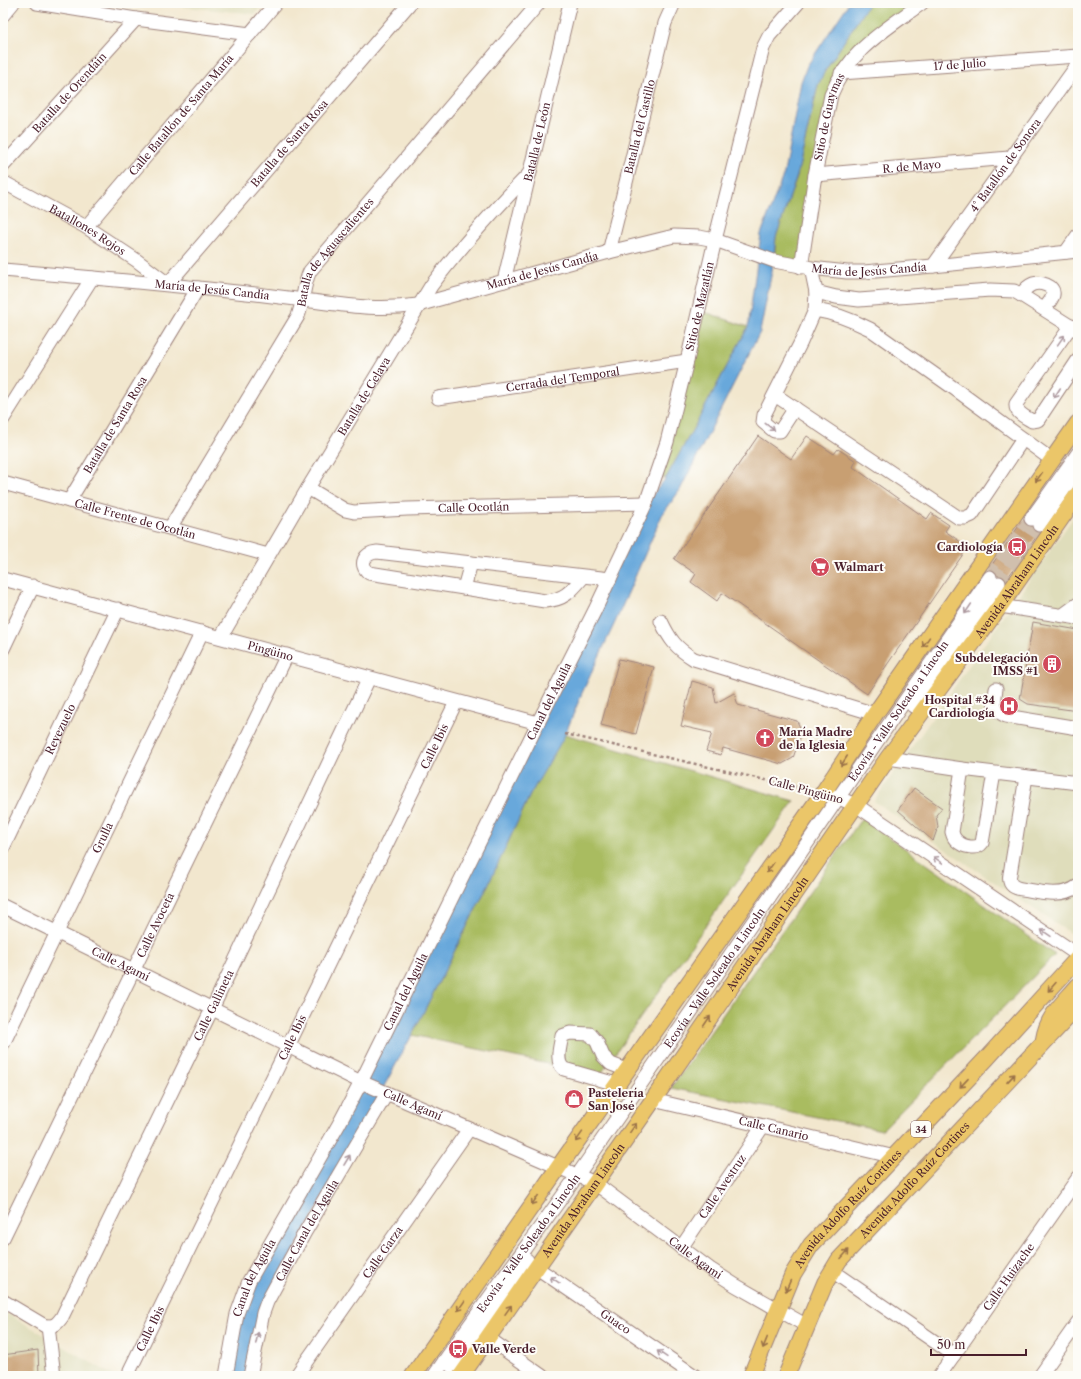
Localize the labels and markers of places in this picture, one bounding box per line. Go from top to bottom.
bus stop icon: Cardiología [1006,536,1028,558]
place label: Cardiología [937,540,1004,554]
supermarket icon: Walmart [809,556,831,578]
place label: Walmart [833,560,884,574]
place label: Subdelegación IMSS #1 [955,651,1038,678]
building icon: Subdelegación IMSS #1 [1041,653,1063,675]
place label: Hospital #34 Cardiología [924,693,996,720]
hospital icon: Hospital #34 Cardiología [998,695,1020,717]
place label: María Madre de la Iglesia [779,725,853,752]
church icon: María Madre de la Iglesia [754,727,776,749]
place label: Pastelería San José [588,1086,644,1113]
shop icon: Pastelería San José [563,1088,585,1110]
bus stop icon: Valle Verde [447,1338,469,1360]
place label: Valle Verde [471,1342,536,1356]

